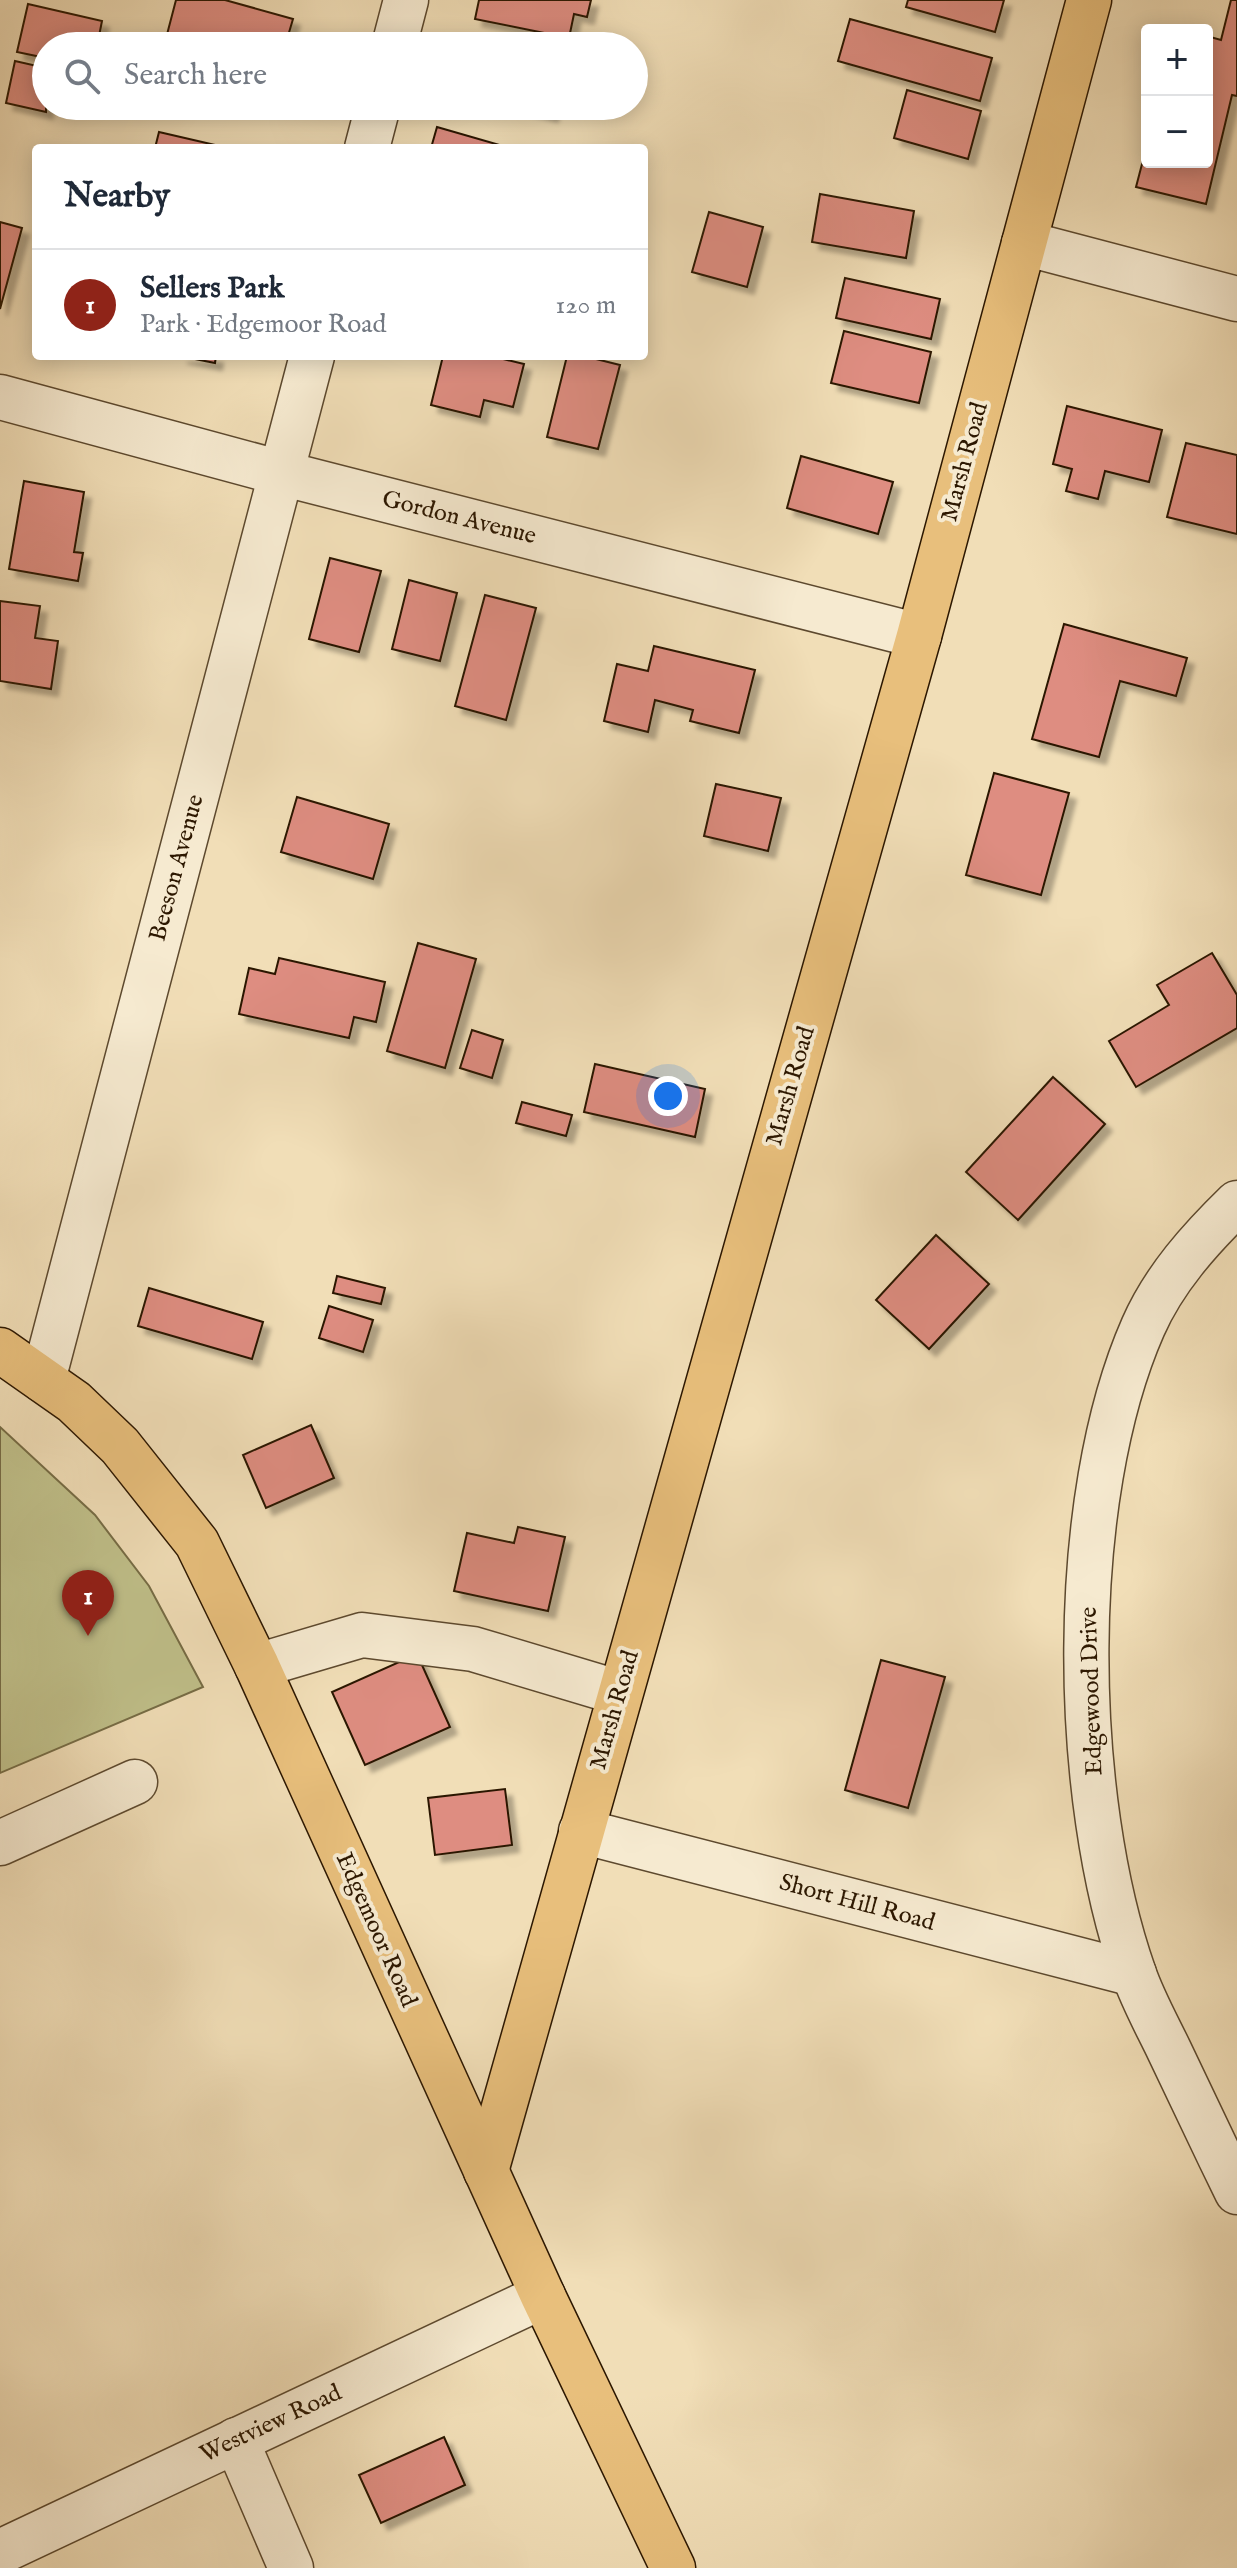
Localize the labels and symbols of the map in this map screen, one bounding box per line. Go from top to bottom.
street label: Marsh Road [934,399,996,525]
street label: Gordon Avenue [379,484,539,552]
street label: Beeson Avenue [143,791,211,945]
street label: Marsh Road [759,1023,823,1149]
your location [648,1076,688,1116]
pin: 1 [62,1570,114,1636]
street label: Edgewood Drive [1074,1606,1110,1776]
street label: Marsh Road [583,1647,647,1773]
street label: Edgemoor Road [328,1848,424,2012]
street label: Short Hill Road [776,1867,938,1939]
street label: Westview Road [195,2378,347,2470]

